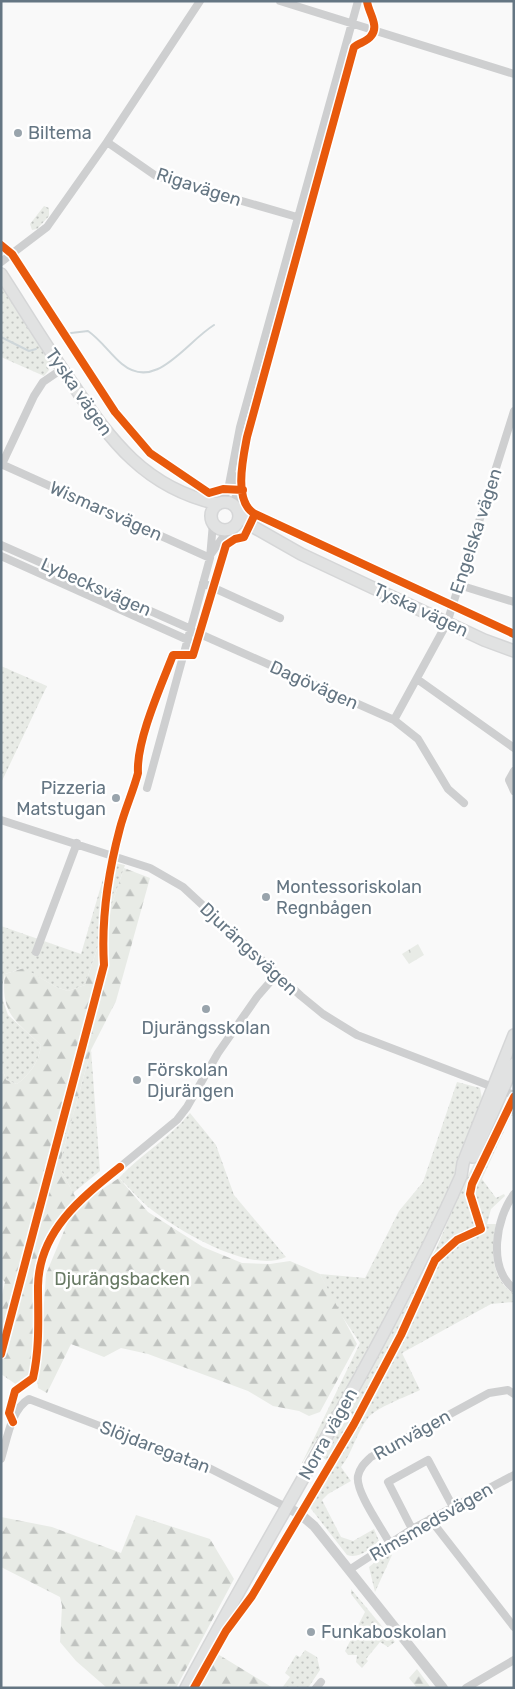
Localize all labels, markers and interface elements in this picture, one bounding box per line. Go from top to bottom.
place label: Biltema [28,122,92,144]
marker: Biltema [12,127,24,139]
street label: Rigavägen [154,163,244,211]
street label: Tyska vägen [41,344,117,440]
street label: Engelska vägen [445,466,507,596]
street label: Wismarsvägen [46,476,166,546]
street label: Lybecksvägen [37,553,155,621]
street label: Tyska vägen [370,578,472,642]
street label: Dagövägen [266,656,362,714]
place label: Pizzeria Matstugan [16,777,106,820]
marker: Pizzeria Matstugan [110,792,122,804]
place label: Montessoriskolan Regnbågen [276,876,422,919]
marker: Montessoriskolan Regnbågen [260,891,272,903]
street label: Djurängsvägen [195,898,303,1000]
marker: Djurängsskolan [200,1003,212,1015]
place label: Djurängsskolan [142,1017,270,1039]
place label: Förskolan Djurängen [147,1059,234,1102]
marker: Förskolan Djurängen [131,1074,143,1086]
park label: Djurängsbacken [54,1268,190,1290]
street label: Norra vägen [294,1384,362,1484]
street label: Runvägen [370,1405,454,1465]
street label: Slöjdaregatan [97,1416,213,1478]
street label: Rimsmedsvägen [366,1478,496,1566]
place label: Funkaboskolan [321,1621,447,1643]
marker: Funkaboskolan [305,1626,317,1638]

